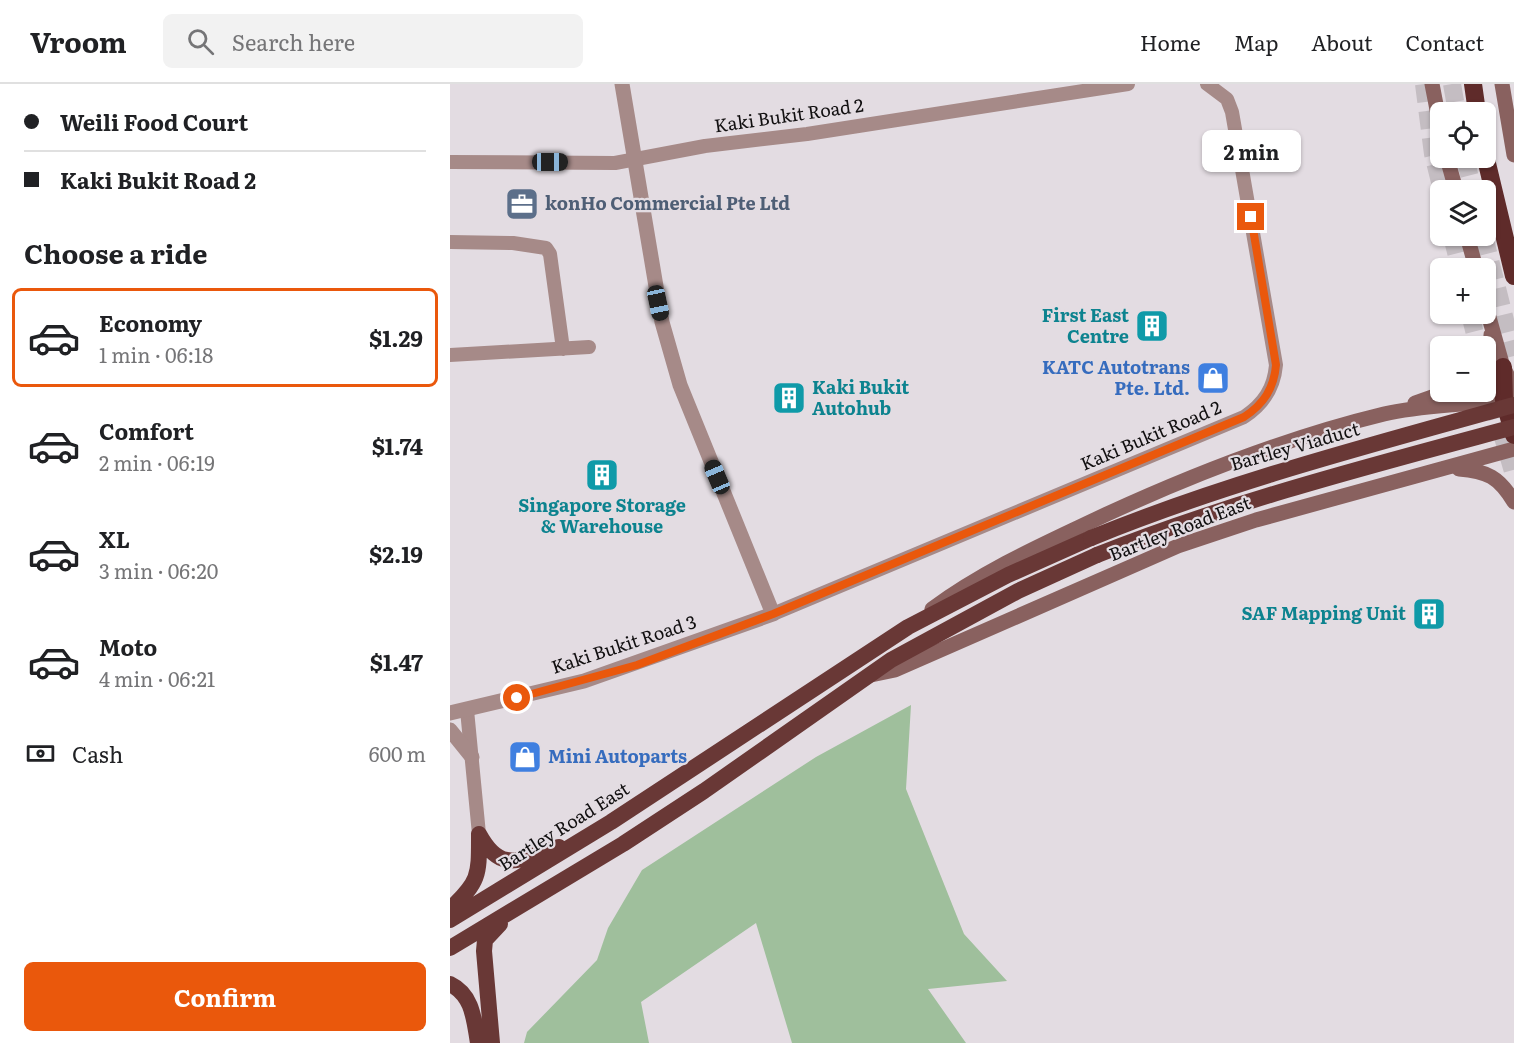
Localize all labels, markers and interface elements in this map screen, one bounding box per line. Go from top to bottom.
search box [163,14,583,68]
text: Vroom [30,20,127,62]
icon: search [184,25,217,58]
text: Search here [232,25,355,58]
text: Home [1140,26,1201,57]
text: Map [1234,26,1278,57]
text: About [1311,26,1373,57]
text: Contact [1406,26,1484,57]
street label: Kaki Bukit Road 2 [712,91,865,138]
map controls [1430,102,1496,402]
button: locate [1430,102,1496,168]
text: Weili Food Court [60,105,248,138]
callout: 2 min [1202,130,1300,172]
text: 2 min [1224,136,1279,166]
car [532,153,568,171]
text: Kaki Bukit Road 2 [60,163,256,196]
button: layers [1430,180,1496,246]
office icon: konHo Commercial Pte Ltd [504,186,540,222]
place label: konHo Commercial Pte Ltd [545,189,790,216]
route end [1237,203,1264,230]
text: Choose a ride [24,232,207,272]
button: + [1430,258,1496,324]
car [645,284,671,322]
place label: First East Centre [1042,301,1129,349]
text: Economy [99,306,202,339]
building icon: First East Centre [1134,308,1170,344]
icon: car [27,311,81,365]
text: $1.29 [369,321,423,354]
button: − [1430,336,1496,402]
text: 1 min · 06:18 [99,339,213,369]
place label: KATC Autotrans Pte. Ltd. [1042,353,1190,401]
shop icon: KATC Autotrans Pte. Ltd. [1195,360,1231,396]
place label: Kaki Bukit Autohub [812,373,909,421]
building icon: Kaki Bukit Autohub [771,380,807,416]
street label: Kaki Bukit Road 2 [1076,393,1225,476]
text: Comfort [99,414,194,447]
street label: Bartley Viaduct [1227,414,1363,477]
icon: car [27,419,81,473]
text: $1.74 [372,429,423,462]
text: 2 min · 06:19 [99,447,215,477]
building icon: Singapore Storage & Warehouse [584,457,620,493]
car [702,457,732,497]
street label: Bartley Road East [1105,488,1255,567]
place label: Singapore Storage & Warehouse [518,491,686,539]
text: XL [99,522,130,555]
icon: car [27,527,81,581]
text: $2.19 [369,537,423,570]
text: 3 min · 06:20 [99,555,218,585]
building icon: SAF Mapping Unit [1411,596,1447,632]
place label: SAF Mapping Unit [1241,599,1406,626]
street label: Kaki Bukit Road 3 [547,607,700,680]
text: Moto [99,630,157,663]
icon: car [27,635,81,689]
text: $1.47 [370,645,423,678]
text: 4 min · 06:21 [99,663,215,693]
route start [503,684,530,711]
icon: cash [24,737,57,770]
text: Cash [72,737,123,770]
text: 600 m [369,738,426,768]
shop icon: Mini Autoparts [507,739,543,775]
place label: Mini Autoparts [548,742,687,769]
street label: Bartley Road East [493,774,634,877]
button: Confirm [24,962,426,1031]

